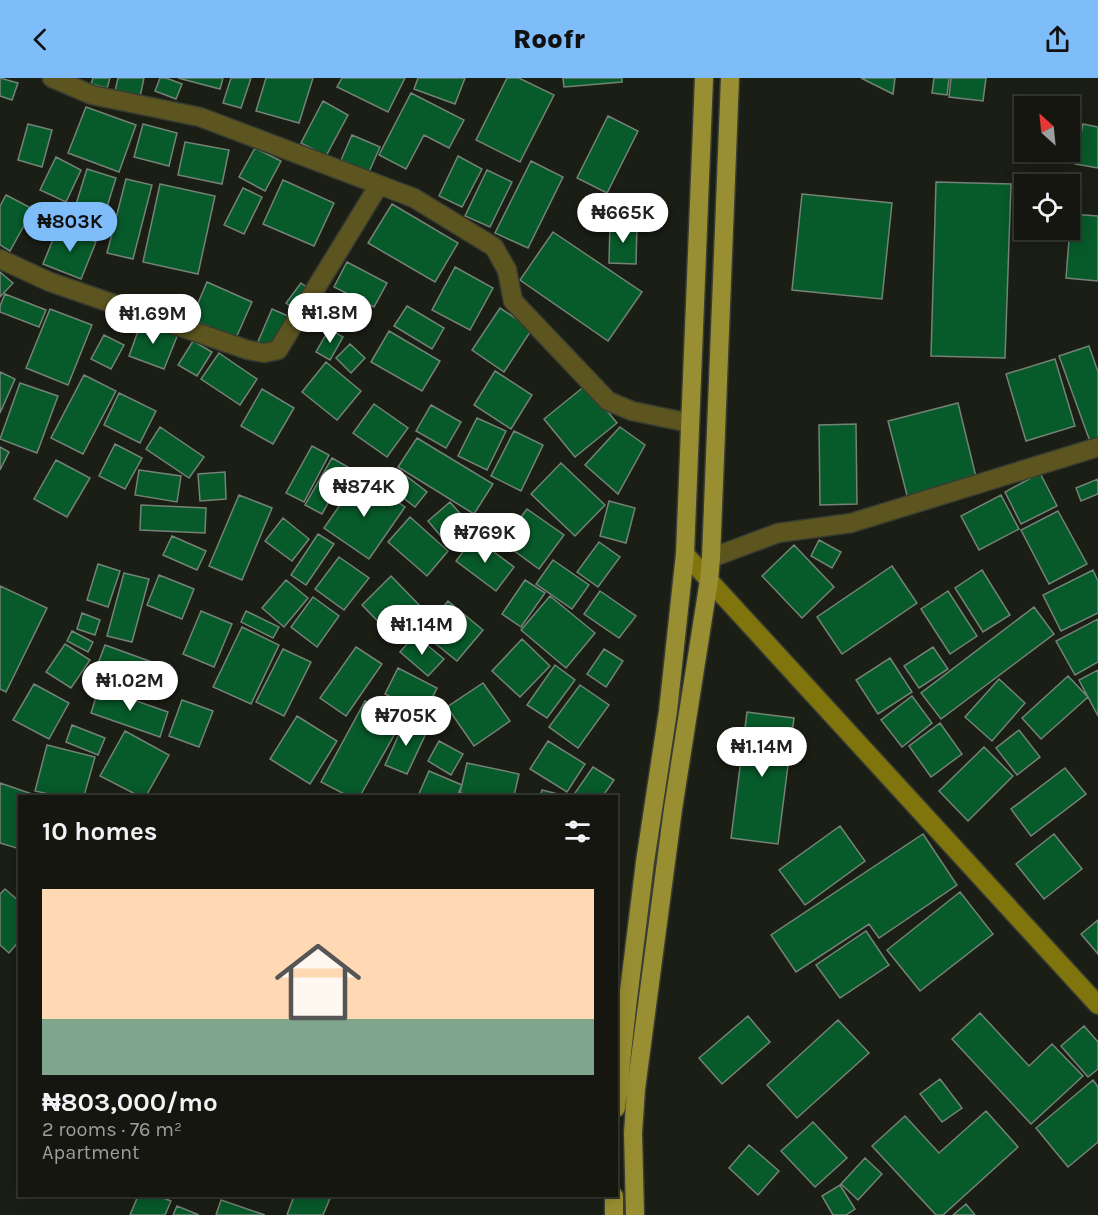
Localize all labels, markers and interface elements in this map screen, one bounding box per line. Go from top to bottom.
icon: back [24,23,57,56]
text: Roofr [513,23,585,55]
icon: share [1041,23,1074,56]
north arrow [1014,96,1080,162]
map controls [1014,96,1080,240]
button: locate [1014,174,1080,240]
pin: ₦665K [581,193,665,244]
text: ₦665K [591,201,655,224]
pin: ₦803K [28,202,112,253]
text: ₦803K [37,210,103,233]
pin: ₦1.8M [288,293,372,344]
pin: ₦1.69M [104,294,202,345]
text: ₦1.8M [302,301,358,324]
text: ₦1.69M [119,302,187,325]
pin: ₦874K [322,467,406,518]
text: ₦874K [333,475,395,498]
pin: ₦769K [443,513,527,564]
text: ₦769K [454,521,516,544]
pin: ₦1.14M [373,605,471,656]
text: ₦1.14M [391,613,453,636]
pin: ₦1.02M [81,661,179,712]
text: ₦1.02M [96,669,164,692]
pin: ₦705K [364,696,448,747]
text: ₦705K [375,704,437,727]
pin: ₦1.14M [713,727,811,778]
text: ₦1.14M [731,735,793,758]
icon: filters [561,815,594,848]
text: 10 homes [42,816,157,847]
icon: home [264,928,372,1036]
text: ₦803,000/mo [42,1087,218,1118]
text: 2 rooms · 76 m² [42,1118,182,1141]
text: Apartment [42,1141,140,1164]

